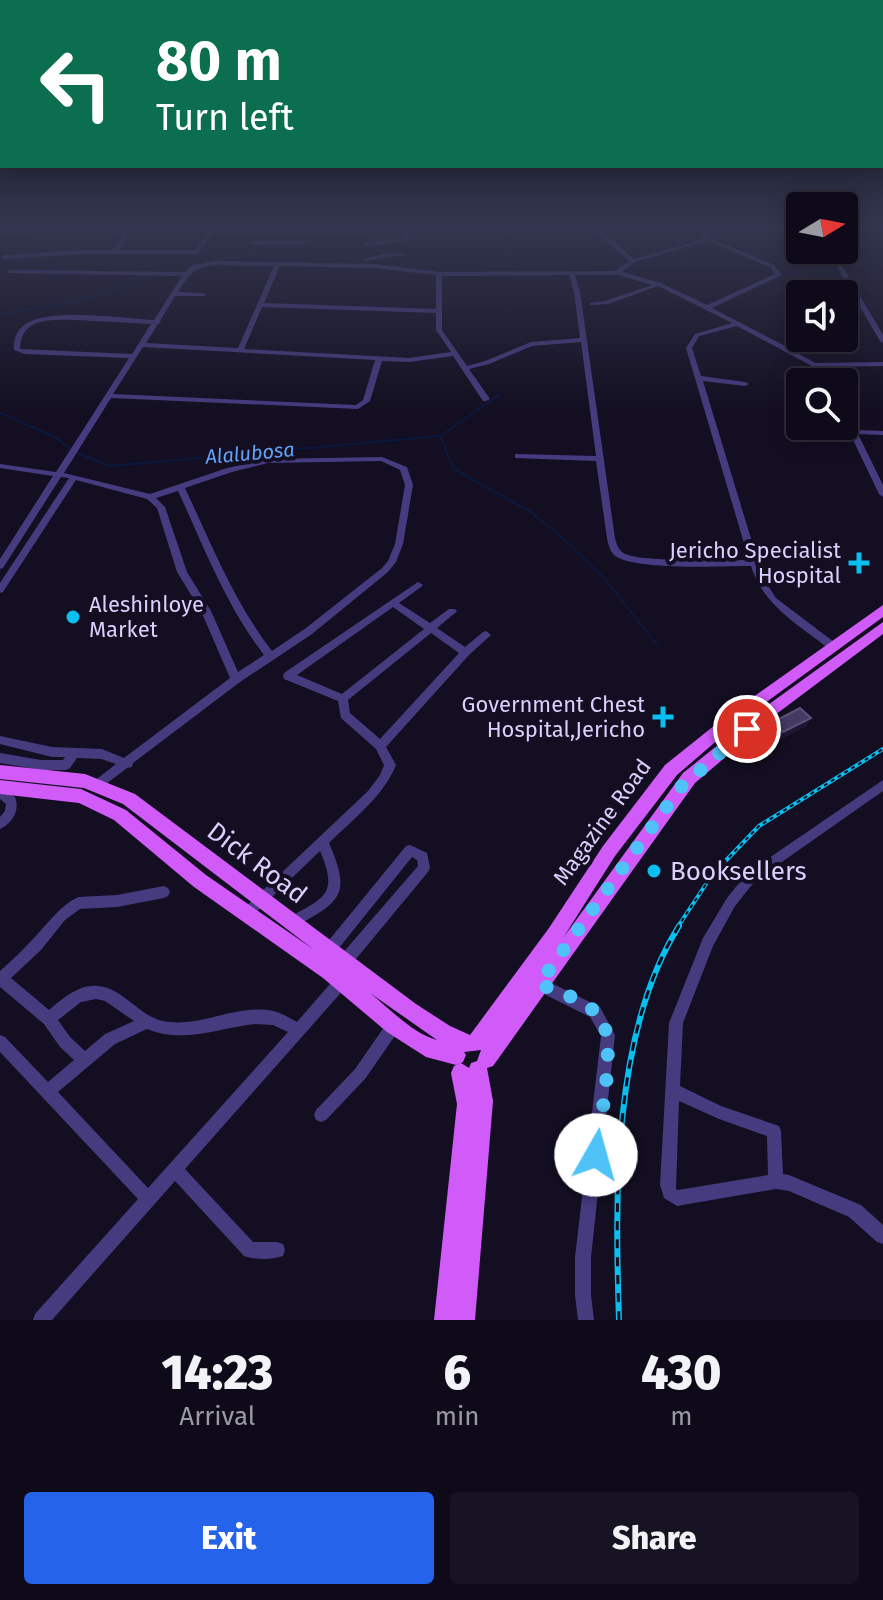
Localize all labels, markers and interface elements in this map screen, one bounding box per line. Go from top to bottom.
text: 80 m [156,28,282,95]
icon: left [24,32,128,136]
text: Turn left [156,96,294,140]
north arrow [786,192,858,264]
map controls [786,192,858,440]
button: sound [786,280,858,352]
button: search [786,368,858,440]
water label: Alalubosa [203,437,296,469]
place label: Jericho Specialist Hospital [669,537,841,589]
marker: Jericho Specialist Hospital [848,552,870,574]
place label: Aleshinloye Market [89,591,204,643]
marker: Aleshinloye Market [64,608,82,626]
place label: Government Chest Hospital,Jericho [462,691,645,743]
pin [713,695,781,763]
marker: Government Chest Hospital,Jericho [652,706,674,728]
icon: arrive [725,707,769,751]
street label: Magazine Road [547,754,657,890]
street label: Dick Road [201,816,313,910]
place label: Booksellers [670,856,807,887]
marker: Booksellers [645,862,663,880]
position arrow [554,1113,638,1197]
text: 14:23 [161,1344,273,1402]
text: 6 [443,1344,471,1402]
text: 430 [641,1344,722,1402]
text: Arrival [179,1401,255,1432]
text: min [435,1401,480,1432]
text: m [670,1401,692,1432]
button: Exit [24,1492,434,1584]
button: Share [450,1492,859,1584]

